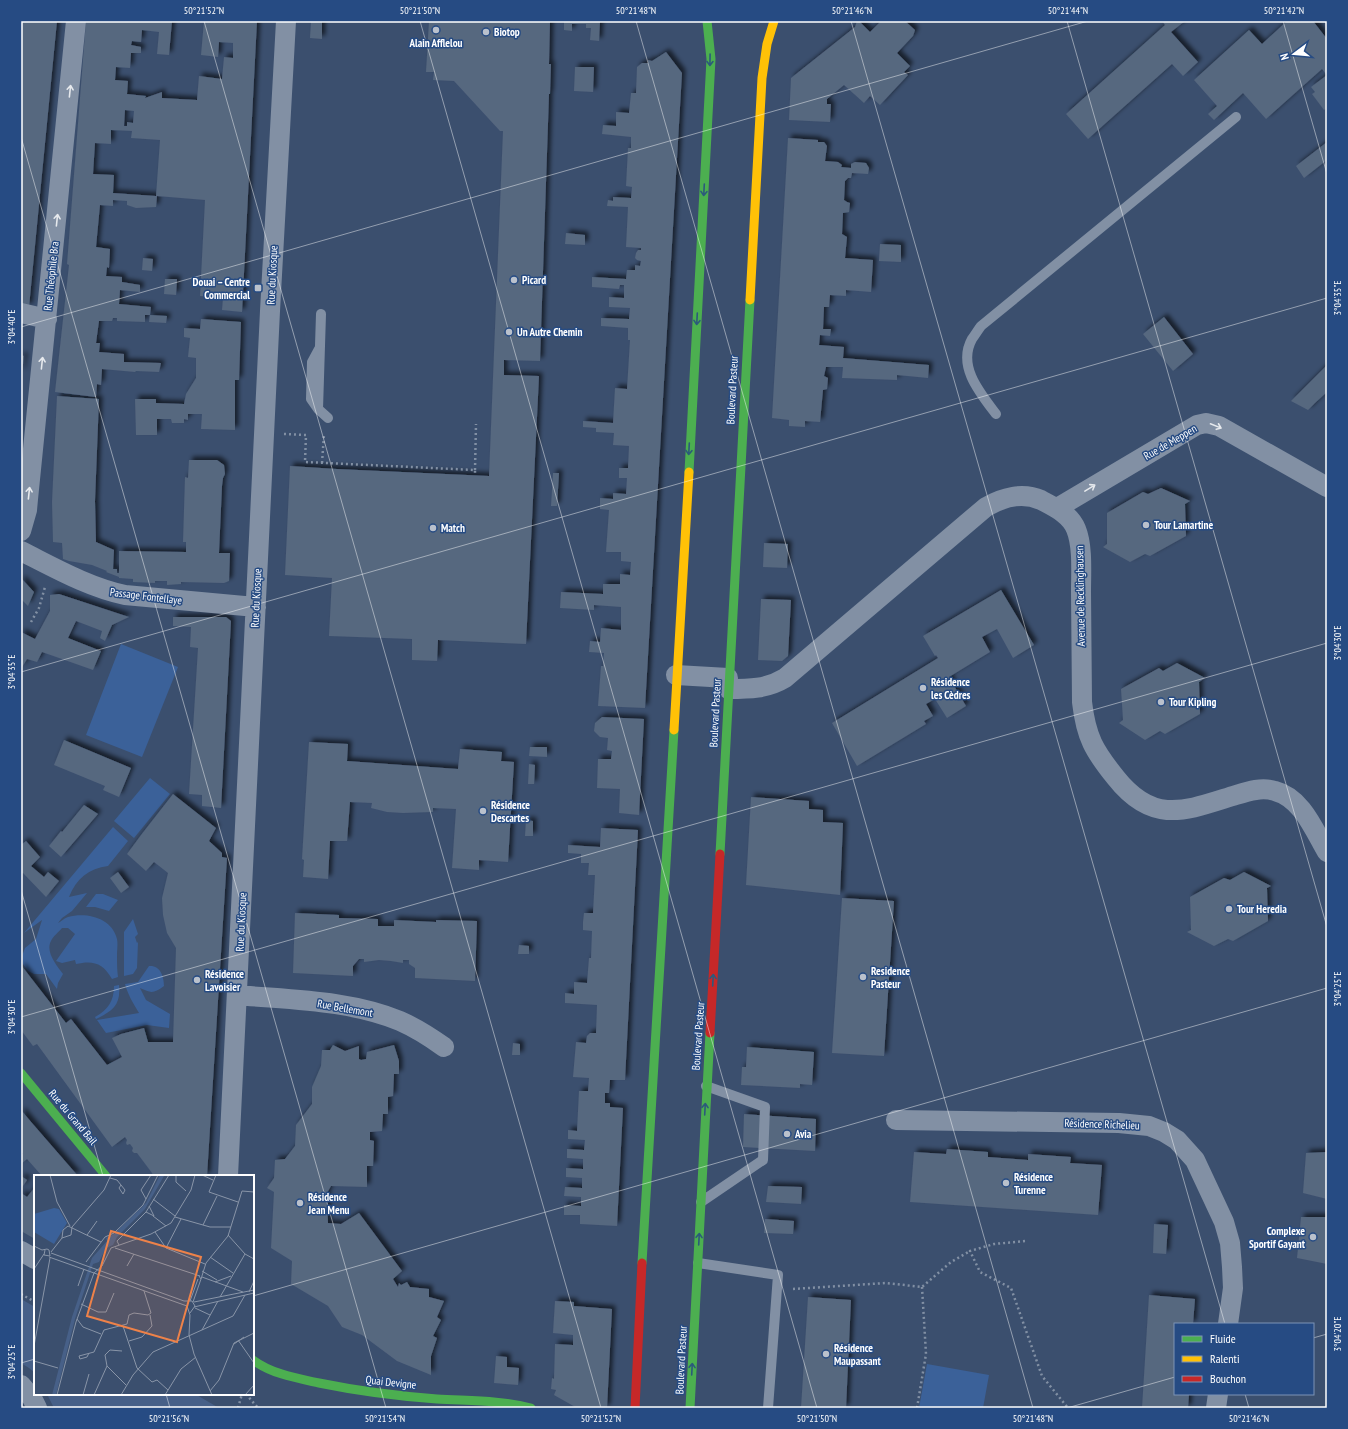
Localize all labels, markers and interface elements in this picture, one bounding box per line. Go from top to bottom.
text: 50°21'52"N [184,4,224,17]
text: 50°21'50"N [400,4,440,17]
text: 50°21'48"N [616,4,656,17]
text: 50°21'46"N [832,4,872,17]
text: 50°21'44"N [1048,4,1088,17]
text: 50°21'42"N [1264,4,1304,17]
marker: Alain Afflelou [431,25,441,35]
place label: Biotop [494,25,520,39]
marker: Biotop [481,27,491,37]
north arrow [1274,34,1314,74]
place label: Alain Afflelou [408,36,463,50]
text: N [1277,52,1292,62]
one-way arrow [707,53,714,66]
one-way arrow [66,85,73,98]
one-way arrow [700,183,707,196]
one-way arrow [53,214,60,227]
street label: Rue Théophile Bra [40,241,62,311]
street label: Rue du Kiosque [263,245,281,305]
place label: Picard [522,273,546,287]
place label: Douai – Centre Commercial [193,275,250,302]
marker: Picard [509,275,519,285]
text: 3°04'35"E [1331,281,1344,315]
marker: Douai – Centre Commercial [253,283,263,293]
text: 3°04'40"E [5,310,18,344]
one-way arrow [693,312,700,325]
place label: Un Autre Chemin [517,325,583,339]
marker: Un Autre Chemin [504,327,514,337]
street label: Boulevard Pasteur [723,355,741,425]
one-way arrow [39,357,46,370]
street label: Rue de Meppen [1141,421,1199,463]
one-way arrow [1210,422,1222,430]
one-way arrow [686,442,693,455]
one-way arrow [1084,484,1096,492]
one-way arrow [25,487,33,500]
place label: Tour Lamartine [1154,518,1213,532]
marker: Tour Lamartine [1141,520,1151,530]
place label: Match [441,521,465,535]
marker: Match [428,523,438,533]
street label: Avenue de Recklinghausen [1072,545,1088,647]
street label: Rue du Kiosque [247,568,265,628]
street label: Passage Fontellaye [109,585,183,607]
text: 3°04'30"E [1331,626,1344,660]
text: 3°04'35"E [5,655,18,689]
place label: Résidence les Cèdres [931,675,971,702]
street label: Boulevard Pasteur [706,678,724,748]
marker: Résidence les Cèdres [918,683,928,693]
place label: Tour Kipling [1169,695,1217,709]
marker: Tour Kipling [1156,697,1166,707]
place label: Résidence Descartes [491,798,530,825]
marker: Résidence Descartes [478,806,488,816]
street label: Rue du Kiosque [232,892,250,952]
place label: Tour Heredia [1237,902,1287,916]
marker: Tour Heredia [1224,904,1234,914]
place label: Residence Pasteur [871,964,910,991]
place label: Résidence Lavoisier [205,967,244,994]
marker: Residence Pasteur [858,972,868,982]
text: 3°04'25"E [1331,972,1344,1006]
one-way arrow [710,974,717,987]
marker: Résidence Lavoisier [192,975,202,985]
street label: Rue Bellemont [316,996,374,1020]
text: 3°04'30"E [5,1000,18,1034]
street label: Boulevard Pasteur [689,1001,707,1071]
street label: Rue du Grand Bail [46,1086,101,1148]
one-way arrow [702,1103,709,1116]
street label: Résidence Richelieu [1064,1116,1140,1132]
place label: Avia [794,1127,812,1141]
marker: Avia [782,1129,792,1139]
place label: Résidence Turenne [1014,1170,1053,1197]
inset map [34,1175,254,1395]
marker: Résidence Turenne [1001,1178,1011,1188]
place label: Résidence Jean Menu [307,1190,350,1217]
marker: Résidence Jean Menu [295,1198,305,1208]
place label: Complexe Sportif Gayant [1249,1224,1306,1251]
marker: Complexe Sportif Gayant [1308,1232,1318,1242]
one-way arrow [695,1233,703,1246]
text: 3°04'20"E [1331,1317,1344,1351]
legend [1174,1323,1314,1395]
street label: Boulevard Pasteur [672,1325,690,1395]
text: Fluide [1210,1331,1236,1346]
place label: Résidence Maupassant [834,1341,881,1368]
text: 3°04'25"E [5,1345,18,1379]
marker: Résidence Maupassant [821,1349,831,1359]
text: Ralenti [1210,1351,1239,1366]
one-way arrow [688,1363,696,1376]
text: Bouchon [1210,1371,1246,1386]
street label: Quai Devigne [365,1372,417,1392]
text: 50°21'56"N [149,1412,189,1425]
text: 50°21'54"N [365,1412,405,1425]
text: 50°21'52"N [581,1412,621,1425]
text: 50°21'50"N [797,1412,837,1425]
text: 50°21'48"N [1013,1412,1053,1425]
text: 50°21'46"N [1229,1412,1269,1425]

